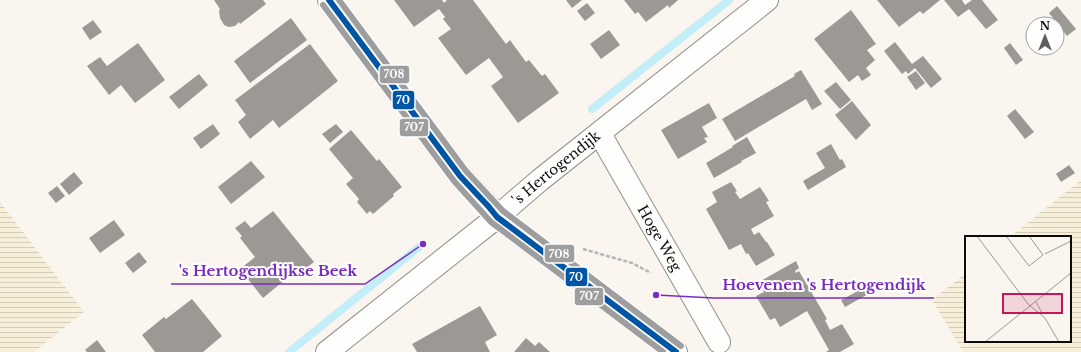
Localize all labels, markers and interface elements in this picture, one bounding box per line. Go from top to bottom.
north arrow [1025,16,1065,56]
text: N [1040,19,1051,33]
line badge: 708 [379,65,410,84]
text: 708 [384,67,404,81]
line badge: 70 [392,90,415,110]
text: 70 [396,93,410,107]
line badge: 707 [399,118,429,137]
text: 707 [404,120,424,134]
street label: 's Hertogendijk [509,127,604,209]
street label: Hoge Weg [634,202,686,275]
inset map [965,236,1071,342]
line badge: 708 [544,244,575,263]
text: 708 [549,247,569,261]
callout: 's Hertogendijkse Beek [171,257,365,284]
text: 's Hertogendijkse Beek [179,261,358,280]
line badge: 70 [565,267,588,287]
text: 70 [569,270,583,284]
callout: Hoevenen 's Hertogendijk [714,271,934,298]
text: Hoevenen 's Hertogendijk [722,275,927,294]
line badge: 707 [574,287,604,306]
text: 707 [579,289,599,303]

